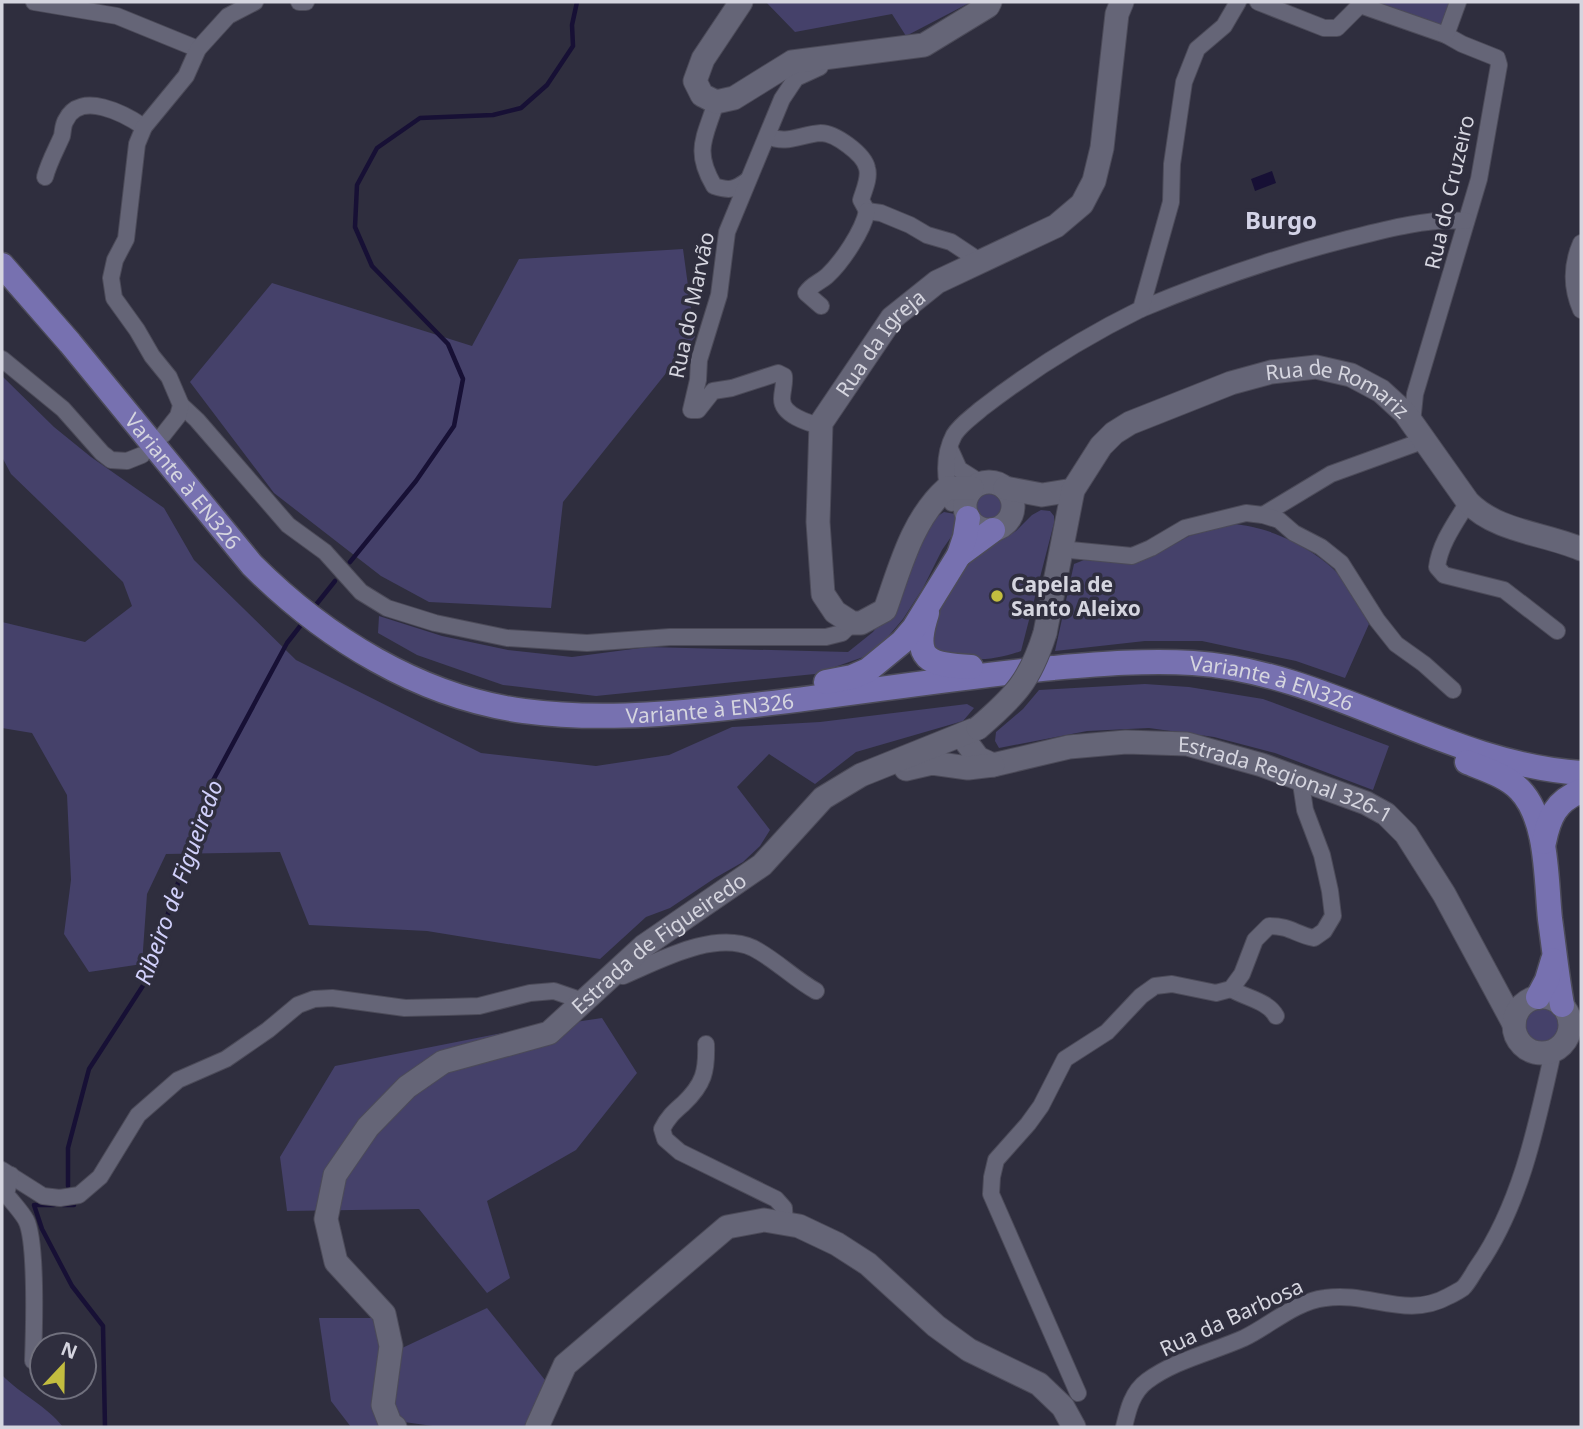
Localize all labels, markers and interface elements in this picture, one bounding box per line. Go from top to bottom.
street label: Rua do Cruzeiro [1418,112,1480,272]
district label: Burgo [1245,203,1317,236]
street label: Rua do Marvão [662,229,720,381]
street label: Rua da Igreja [829,283,931,402]
street label: Rua de Romariz [1264,352,1416,424]
street label: Variante à EN326 [119,407,247,555]
place label: Capela de Santo Aleixo [1011,570,1141,622]
marker: Capela de Santo Aleixo [989,588,1005,604]
street label: Variante à EN326 [1189,649,1358,717]
street label: Variante à EN326 [625,687,795,730]
street label: Estrada Regional 326-1 [1178,730,1398,829]
water label: Ribeiro de Figueiredo [126,775,230,989]
street label: Estrada de Figueiredo [565,866,752,1020]
street label: Rua da Barbosa [1155,1272,1307,1362]
north arrow [28,1331,98,1401]
text: N [57,1335,81,1365]

